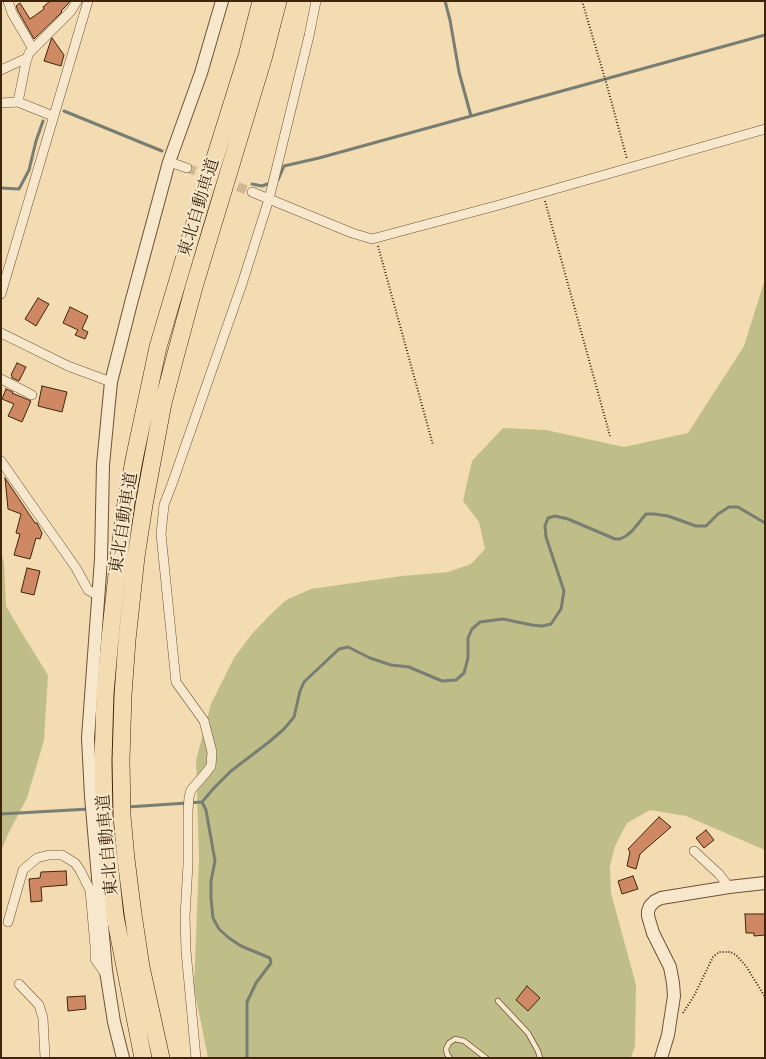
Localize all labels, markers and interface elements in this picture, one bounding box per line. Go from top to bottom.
street label: 東北自動車道 [175,156,225,260]
street label: 東北自動車道 [107,471,143,575]
street label: 東北自動車道 [94,793,124,897]

